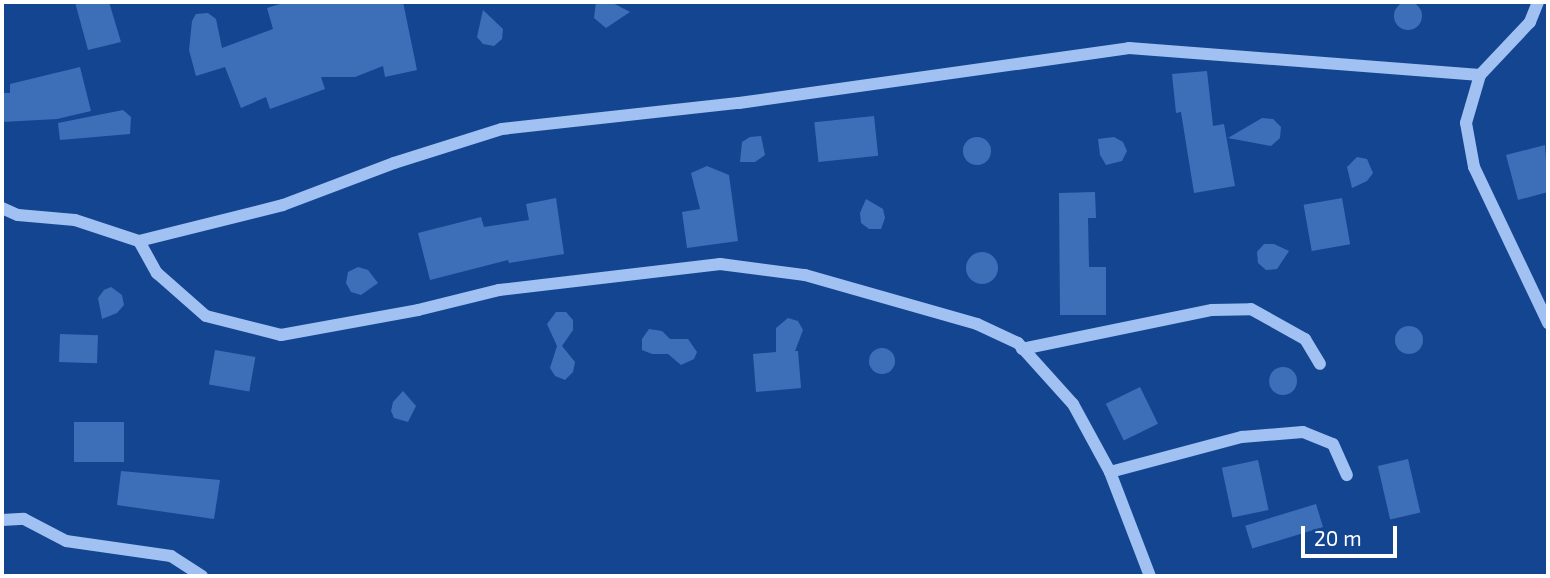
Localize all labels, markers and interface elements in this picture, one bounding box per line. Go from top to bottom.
scale bar [1305,512,1401,556]
text: 20 m [1314,525,1362,550]

